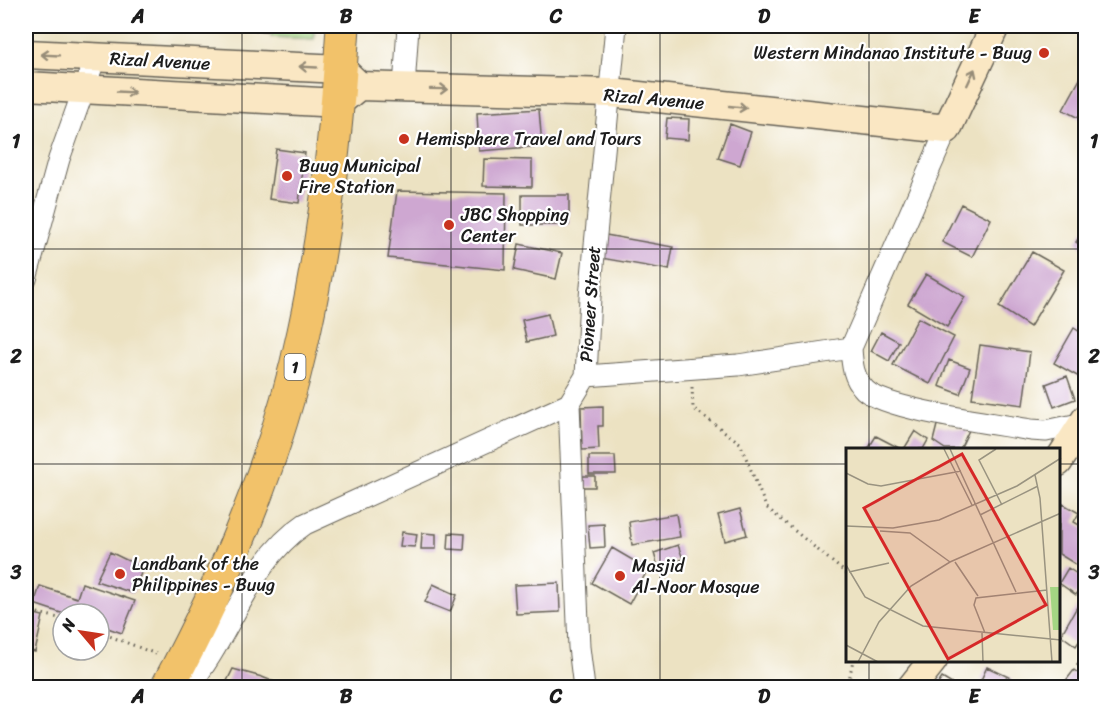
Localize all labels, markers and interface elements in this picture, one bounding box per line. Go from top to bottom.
text: A [130,0,145,34]
text: B [340,0,353,34]
text: C [549,0,563,34]
text: D [758,0,771,34]
text: E [968,0,981,34]
place label: Western Mindanao Institute - Buug [754,37,1032,69]
street label: Rizal Avenue [109,42,211,80]
marker: Western Mindanao Institute - Buug [1037,46,1051,60]
one-way arrow [40,50,60,61]
one-way arrow [298,62,318,73]
one-way arrow [966,69,977,87]
street label: Rizal Avenue [602,79,706,119]
one-way arrow [428,84,448,95]
one-way arrow [115,86,135,97]
one-way arrow [727,102,747,113]
place label: Hemisphere Travel and Tours [416,123,642,155]
text: 1 [12,124,21,159]
text: 1 [1090,124,1099,159]
marker: Hemisphere Travel and Tours [397,132,411,146]
place label: Buug Municipal Fire Station [299,150,422,203]
marker: Buug Municipal Fire Station [280,169,294,183]
place label: JBC Shopping Center [460,199,569,252]
marker: JBC Shopping Center [442,218,456,232]
street label: Pioneer Street [570,245,610,363]
text: 2 [9,339,22,374]
text: 2 [1087,339,1100,374]
road number: 1 [284,354,306,380]
inset map [846,448,1060,662]
place label: Landbank of the Philippines - Buug [132,548,275,601]
place label: Masjid Al-Noor Mosque [631,550,759,603]
text: 3 [10,555,22,590]
text: 3 [1088,555,1100,590]
marker: Landbank of the Philippines - Buug [113,567,127,581]
marker: Masjid Al-Noor Mosque [613,569,627,583]
north arrow [51,602,111,662]
text: N [52,612,84,638]
text: A [130,679,145,713]
text: B [340,679,353,713]
text: C [549,679,563,713]
text: D [758,679,771,713]
text: E [968,679,981,713]

